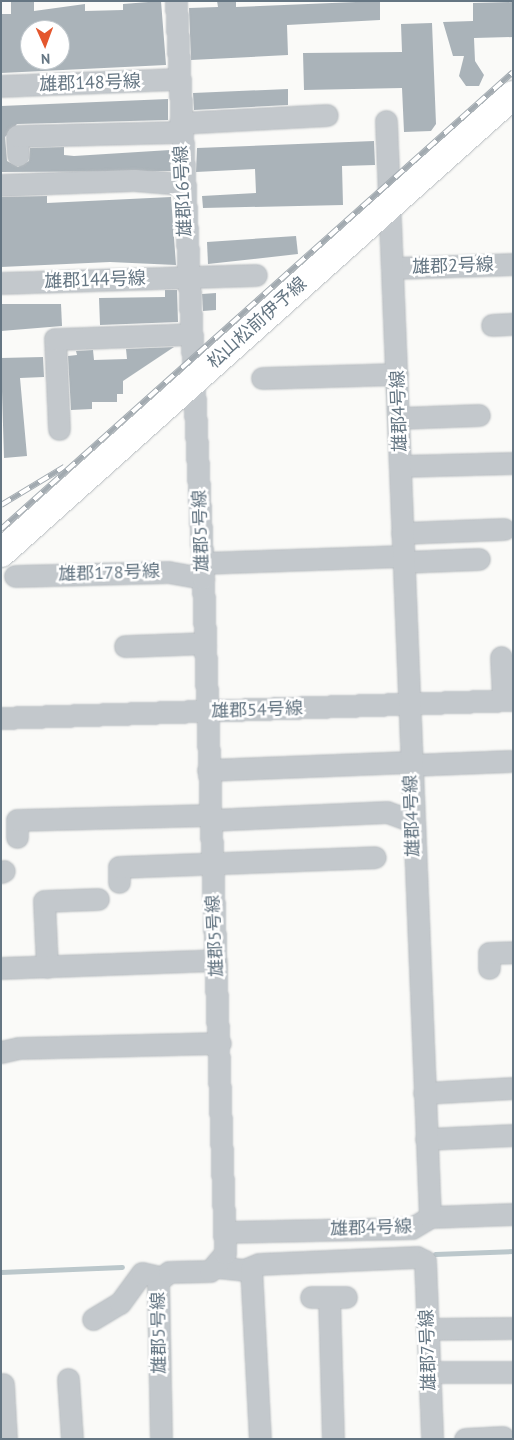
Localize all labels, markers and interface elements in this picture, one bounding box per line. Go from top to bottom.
north arrow [20,20,70,70]
text: N [41,50,50,68]
street label: 雄郡148号線 [39,70,141,96]
street label: 雄郡16号線 [170,145,196,237]
street label: 雄郡2号線 [412,254,494,278]
street label: 雄郡144号線 [44,267,146,293]
street label: 松山松前伊予線 [203,273,311,373]
street label: 雄郡4号線 [387,370,411,452]
street label: 雄郡5号線 [189,490,213,572]
street label: 雄郡178号線 [58,560,160,586]
street label: 雄郡54号線 [211,698,303,722]
street label: 雄郡4号線 [400,775,424,857]
street label: 雄郡5号線 [202,895,228,977]
street label: 雄郡4号線 [330,1216,412,1240]
street label: 雄郡5号線 [147,1292,171,1374]
street label: 雄郡7号線 [416,1309,440,1391]

